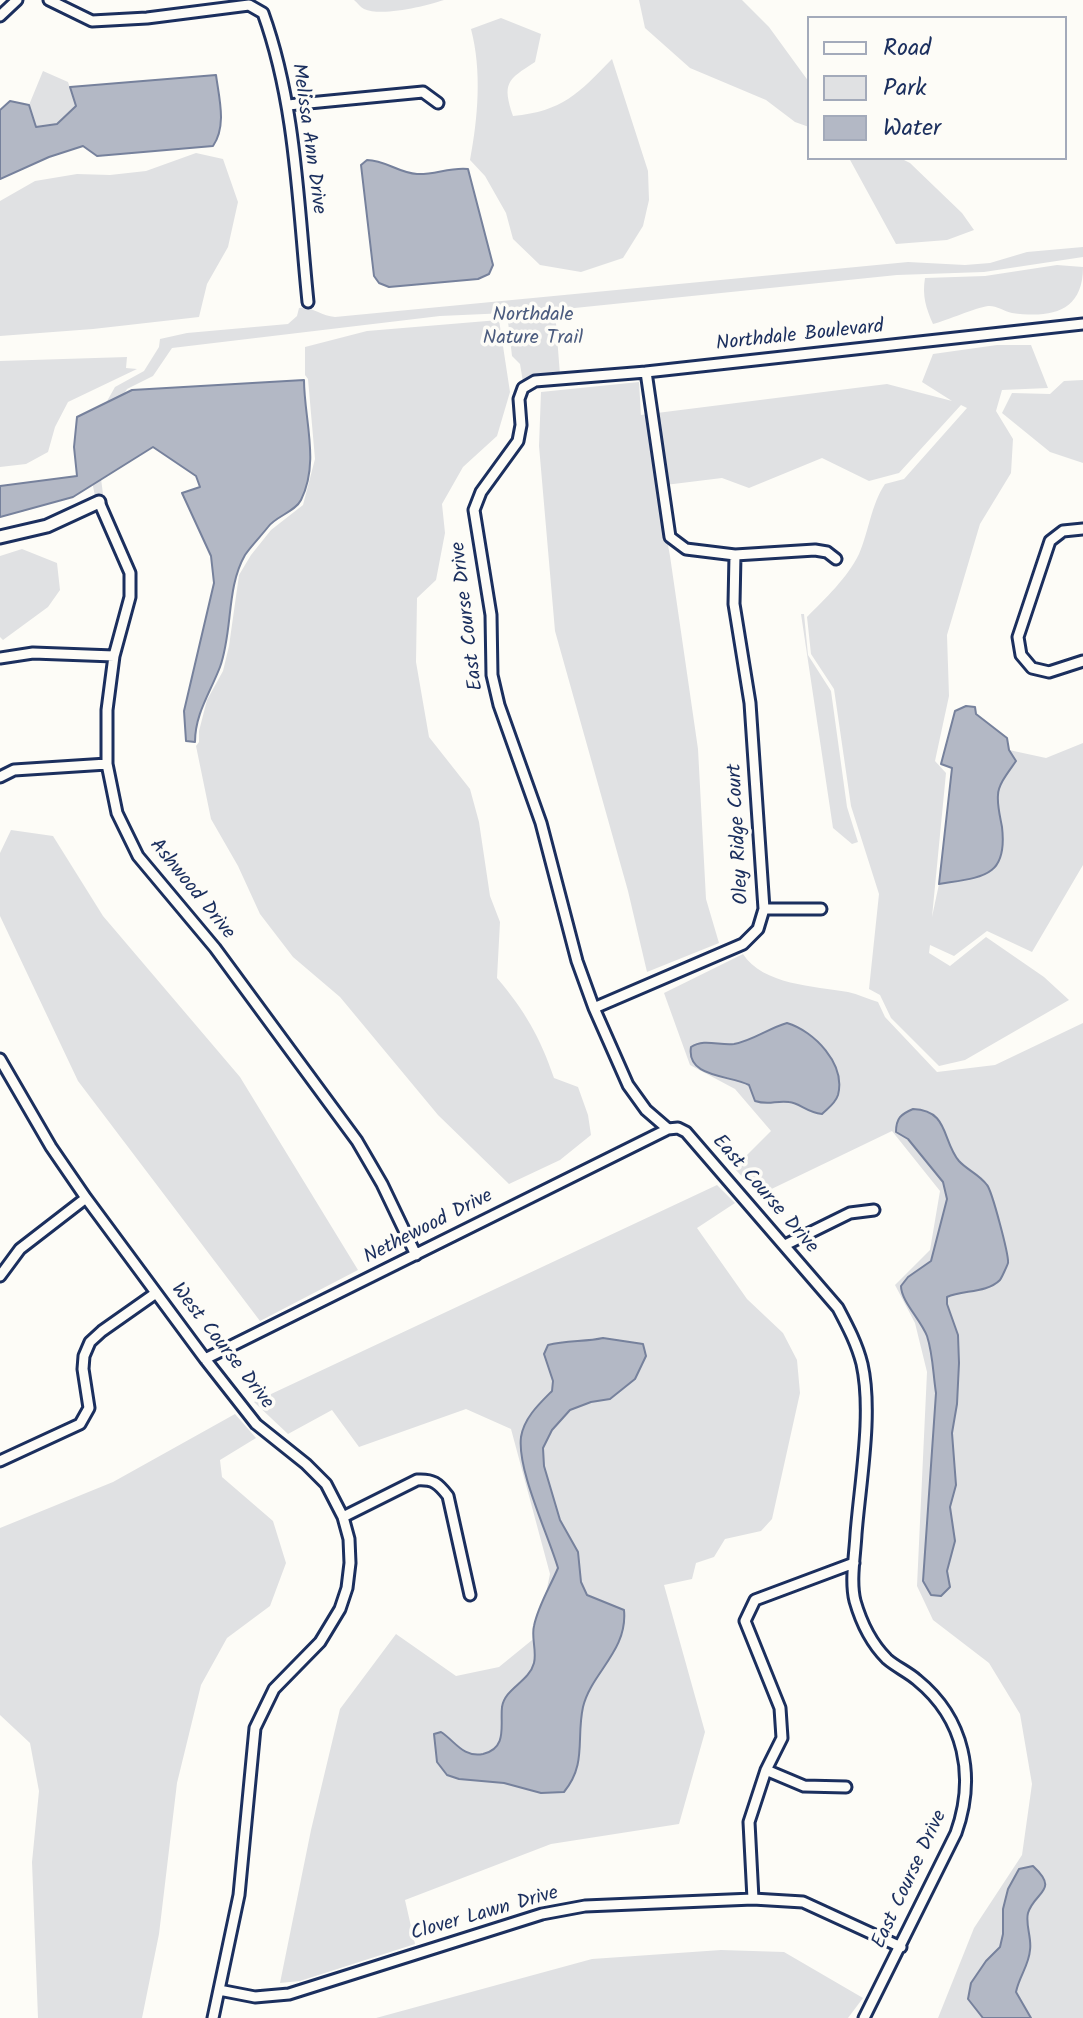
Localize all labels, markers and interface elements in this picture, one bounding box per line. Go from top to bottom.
legend [807,16,1067,160]
text: Road [883,29,931,68]
street label: Melissa Ann Drive [285,62,329,216]
text: Park [883,69,927,108]
text: Water [883,109,941,148]
park label: Northdale Nature Trail [483,305,583,352]
street label: Northdale Boulevard [715,316,885,358]
street label: East Course Drive [448,540,490,692]
street label: Oley Ridge Court [724,763,756,905]
street label: Ashwood Drive [143,835,239,945]
street label: East Course Drive [706,1131,822,1259]
street label: Nethewood Drive [361,1185,497,1271]
street label: West Course Drive [164,1279,278,1415]
street label: East Course Drive [868,1807,954,1953]
street label: Clover Lawn Drive [409,1882,561,1948]

